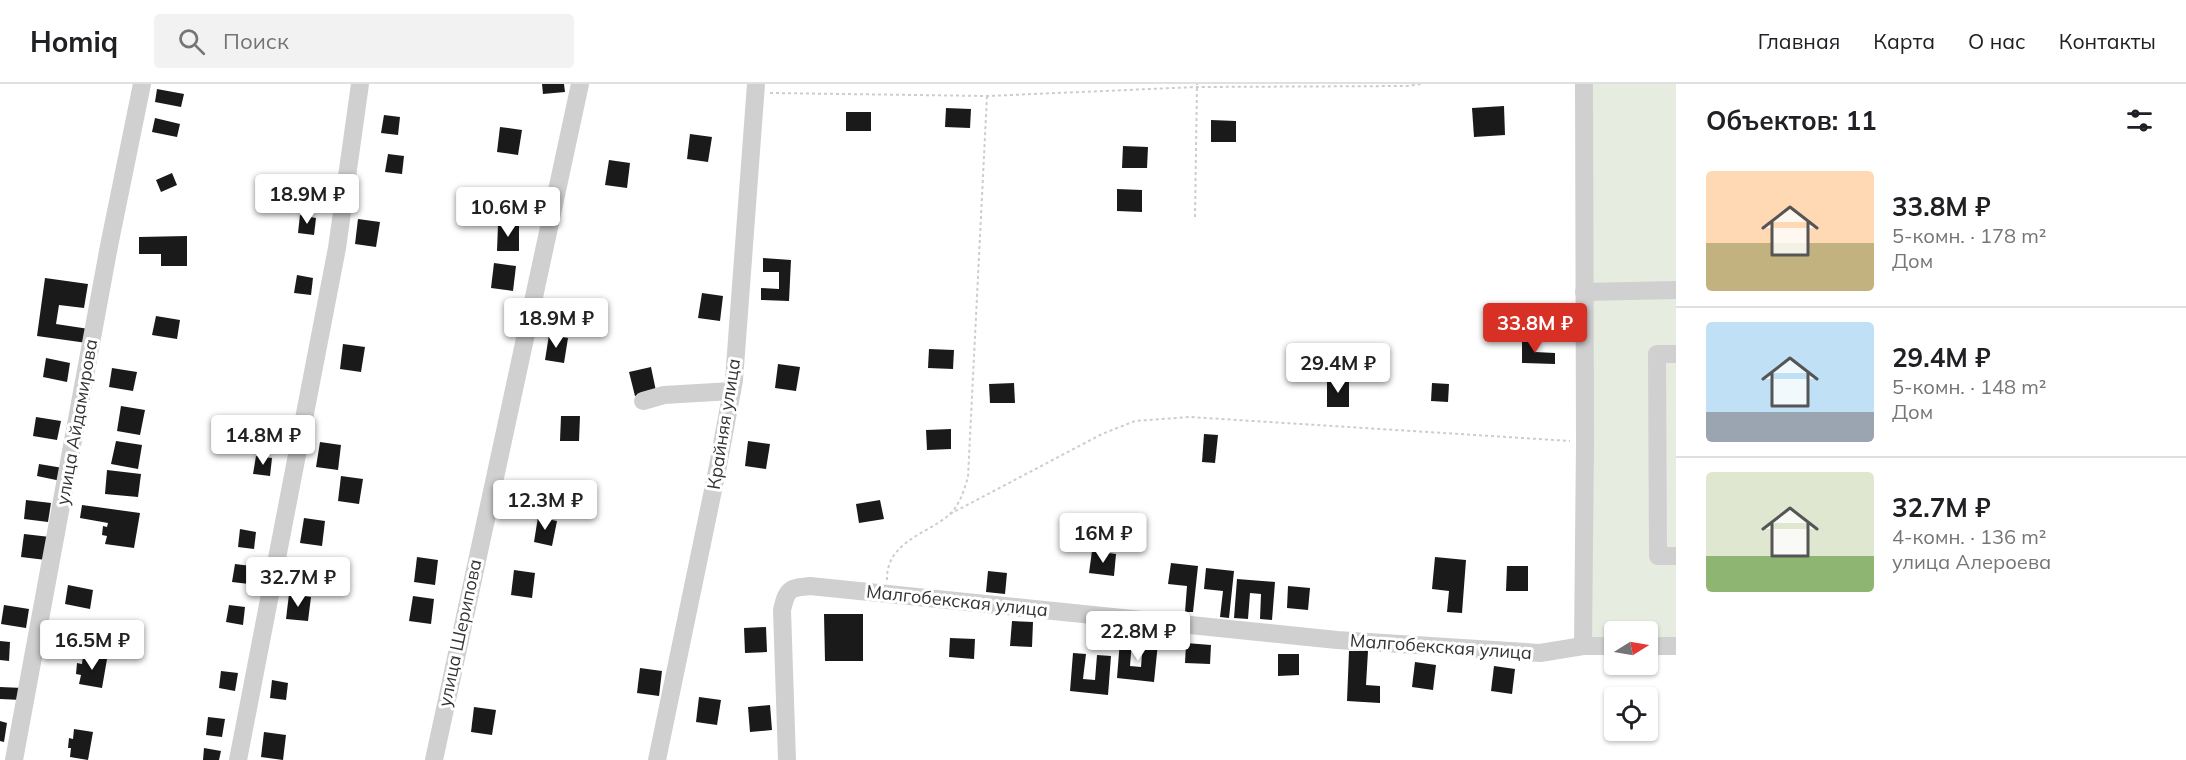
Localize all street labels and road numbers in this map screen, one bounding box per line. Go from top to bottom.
street label: улица Айдамирова [51,337,102,507]
street label: Крайняя улица [702,357,745,491]
street label: улица Шерипова [433,557,486,709]
street label: Малгобекская улица [865,580,1049,621]
street label: Малгобекская улица [1349,629,1533,664]

